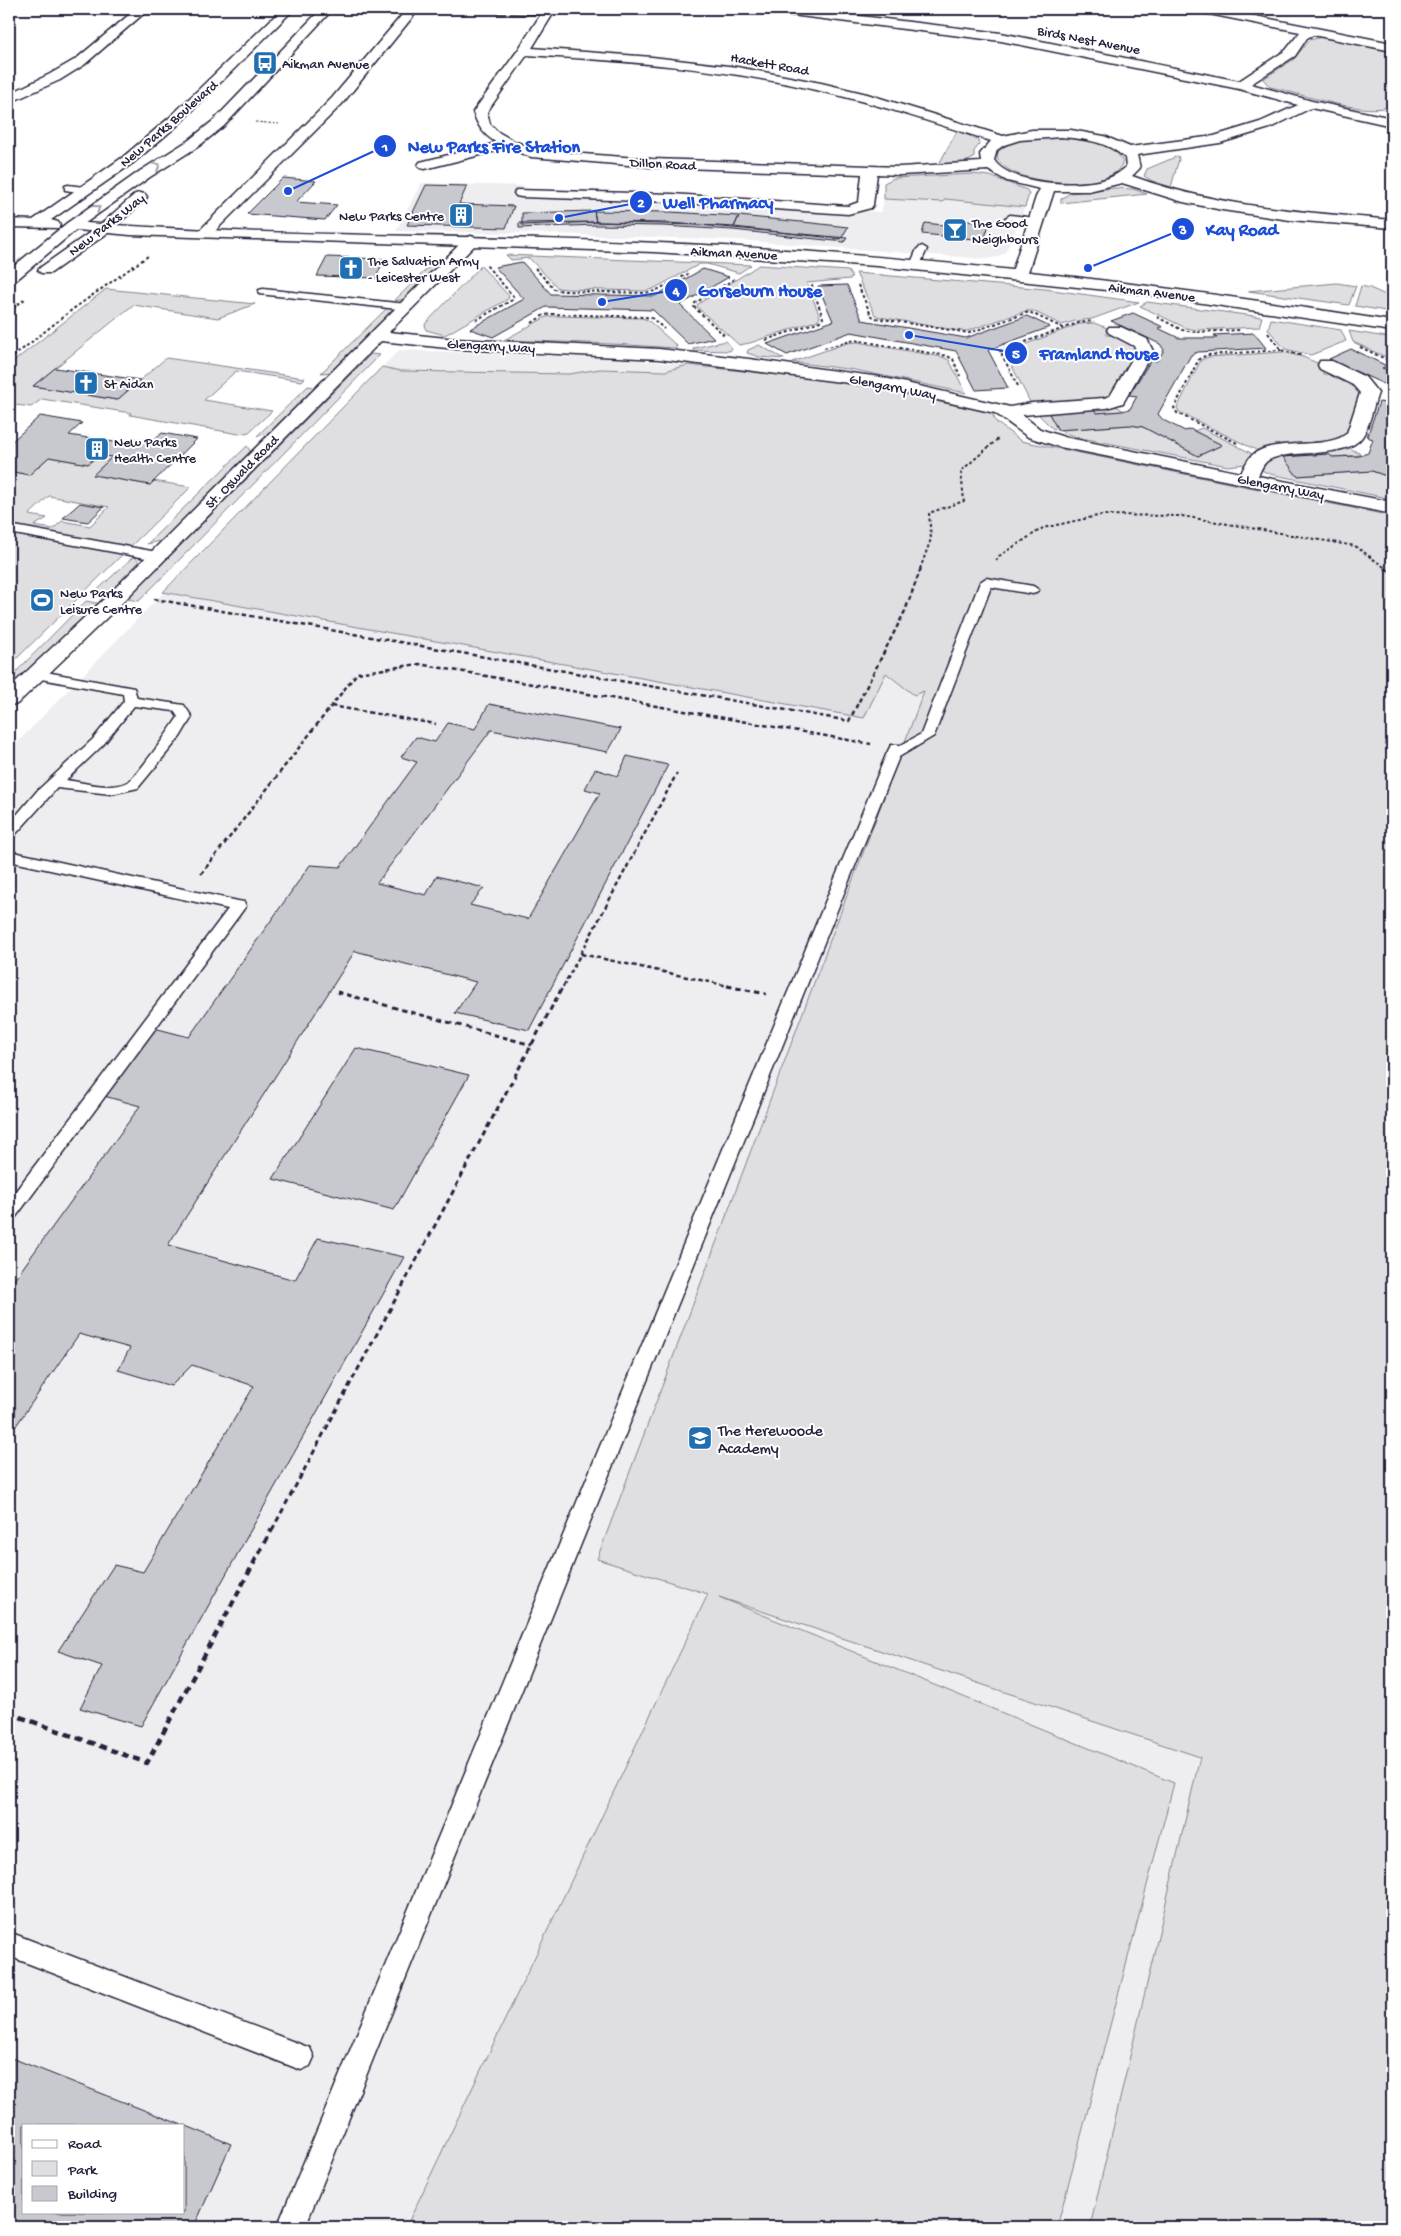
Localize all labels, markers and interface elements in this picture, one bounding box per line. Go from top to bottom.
street label: Birds Nest Avenue [1035,23,1142,60]
bus stop icon: Aikman Avenue [252,50,278,76]
street label: Hackett Road [729,50,812,81]
place label: Aikman Avenue [282,57,370,74]
street label: New Parks Boulevard [117,77,223,172]
callout: New Parks Fire Station [372,129,590,162]
text: New Parks Fire Station [408,138,581,159]
text: 1 [381,139,388,157]
street label: Dillon Road [628,155,698,176]
one-way arrow [152,163,161,172]
callout: Well Pharmacy [628,185,784,218]
street label: New Parks Way [66,191,149,261]
text: Well Pharmacy [662,194,773,215]
text: 2 [637,195,645,213]
building icon: New Parks Centre [448,202,474,228]
one-way arrow [91,205,101,214]
place label: New Parks Centre [339,209,445,226]
callout: Kay Road [1171,212,1288,245]
place label: The Good Neighbours [971,216,1039,249]
bar icon: The Good Neighbours [942,217,968,243]
text: Kay Road [1205,221,1281,242]
text: 3 [1178,222,1187,240]
street label: Aikman Avenue [690,244,779,265]
place label: The Salvation Army - Leicester West [367,254,479,287]
church icon: The Salvation Army - Leicester West [338,255,364,281]
callout: Gorseburn House [663,273,832,306]
street label: Aikman Avenue [1107,280,1197,307]
text: Gorseburn House [698,282,823,303]
text: 4 [671,283,680,301]
callout: Framland House [1004,336,1168,369]
street label: Glengarry Way [446,337,535,358]
text: Framland House [1038,345,1160,366]
text: 5 [1012,346,1020,364]
church icon: St Aidan [73,370,99,396]
street label: Glengarry Way [848,372,938,405]
place label: St Aidan [104,377,154,394]
street label: St. Oswald Road [202,431,284,513]
place label: New Parks Health Centre [114,435,197,468]
building icon: New Parks Health Centre [84,436,110,462]
street label: Glengarry Way [1236,472,1326,505]
place label: New Parks Leisure Centre [60,586,143,619]
sports icon: New Parks Leisure Centre [29,587,55,613]
place label: The Herewoode Academy [717,1423,823,1460]
school or university icon: The Herewoode Academy [687,1425,713,1451]
legend [22,2124,185,2214]
text: Road [68,2136,102,2154]
text: Park [67,2162,98,2180]
text: Building [67,2186,117,2204]

